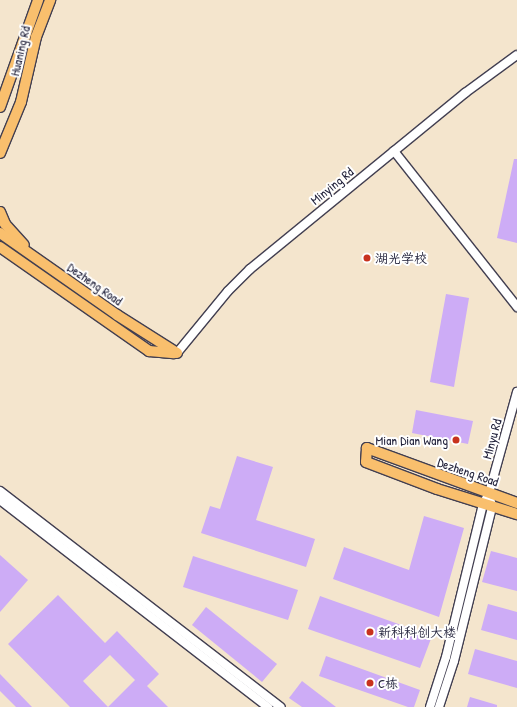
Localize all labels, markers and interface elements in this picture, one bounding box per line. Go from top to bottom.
street label: Huaning Rd [7,25,33,77]
street label: Minying Rd [307,164,357,208]
place label: 湖光学校 [375,250,427,266]
marker: 湖光学校 [362,253,372,263]
street label: Dezheng Road [65,259,125,309]
street label: Minyu Rd [479,417,505,461]
place label: Mian Dian Wang [376,432,448,448]
marker: Mian Dian Wang [451,435,461,445]
street label: Dezheng Road [435,454,501,490]
place label: 新科科创大楼 [378,624,456,640]
marker: 新科科创大楼 [365,627,375,637]
place label: C栋 [378,675,398,691]
marker: C栋 [365,678,375,688]

